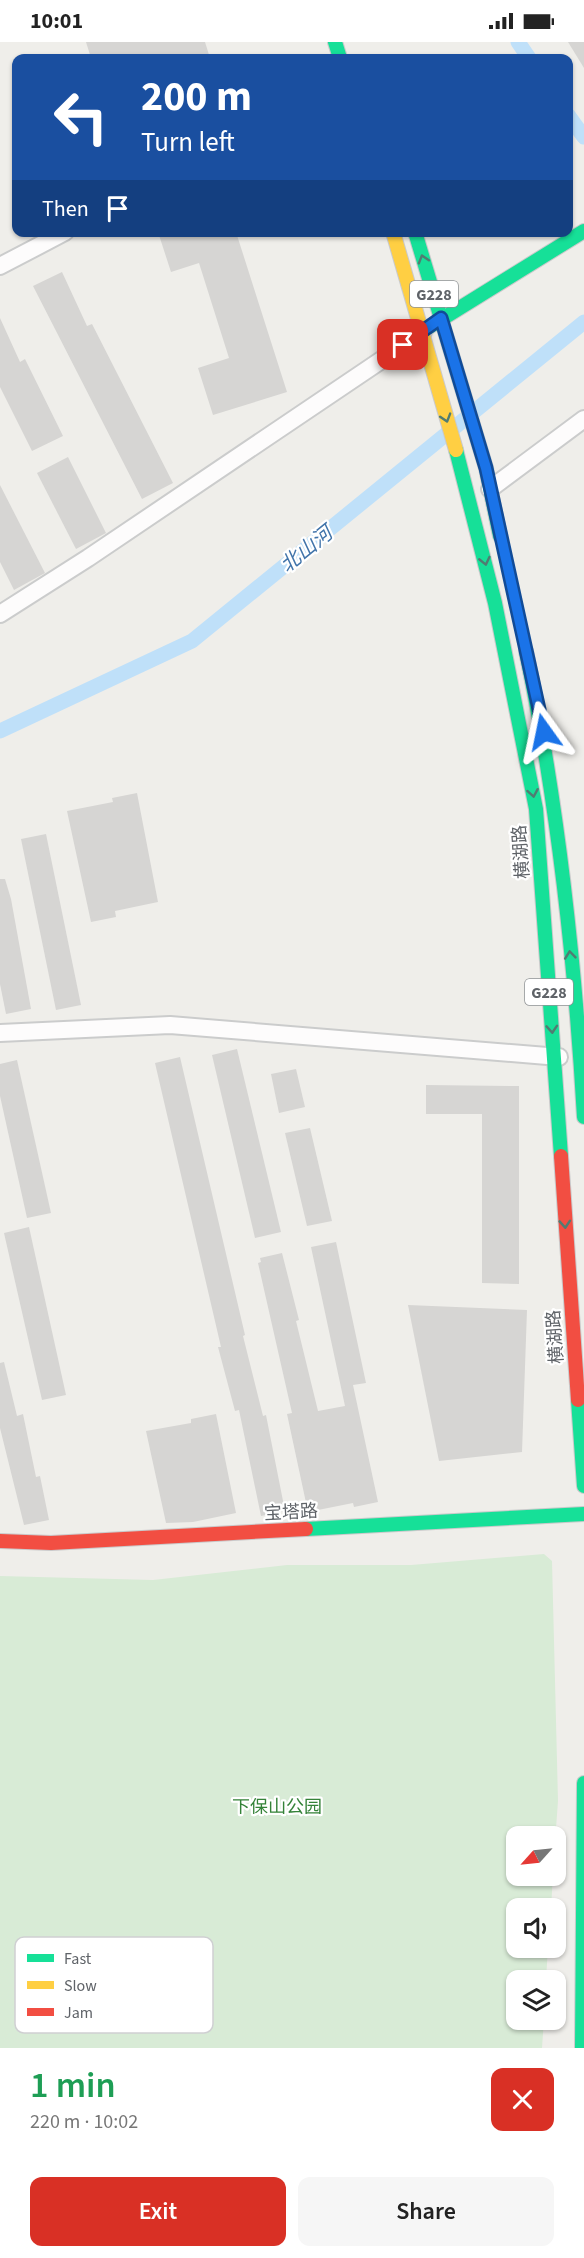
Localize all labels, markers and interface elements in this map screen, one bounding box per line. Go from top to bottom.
text: 10:01 [30,5,83,37]
text: 200 m [141,67,252,127]
icon: left [42,78,120,156]
text: Turn left [141,123,235,162]
icon: arrive [101,192,134,225]
text: Then [42,193,89,225]
one-way arrow [418,254,430,265]
road number: G228 [410,281,458,307]
pin [377,319,428,370]
icon: arrive [386,328,419,361]
one-way arrow [439,412,451,423]
water label: 北山河 [275,518,342,580]
one-way arrow [478,555,491,565]
position arrow [512,700,576,764]
one-way arrow [526,788,539,798]
street label: 横湖路 [507,824,536,880]
one-way arrow [565,950,577,959]
road number: G228 [525,979,573,1005]
one-way arrow [545,1025,558,1034]
one-way arrow [559,1219,572,1228]
street label: 横湖路 [541,1309,570,1365]
street label: 宝塔路 [263,1499,319,1526]
park label: 下保山公园 [232,1795,322,1820]
north arrow [506,1826,566,1886]
map controls [506,1826,566,2030]
button: sound [506,1898,566,1958]
legend [15,1937,213,2033]
text: Fast [64,1948,92,1970]
button: layers [506,1970,566,2030]
text: Slow [64,1975,97,1997]
text: Jam [64,2002,93,2024]
text: 1 min [30,2060,116,2111]
button: close [491,2068,554,2131]
text: 220 m · 10:02 [30,2108,138,2136]
button: Exit [30,2177,286,2246]
button: Share [298,2177,554,2246]

